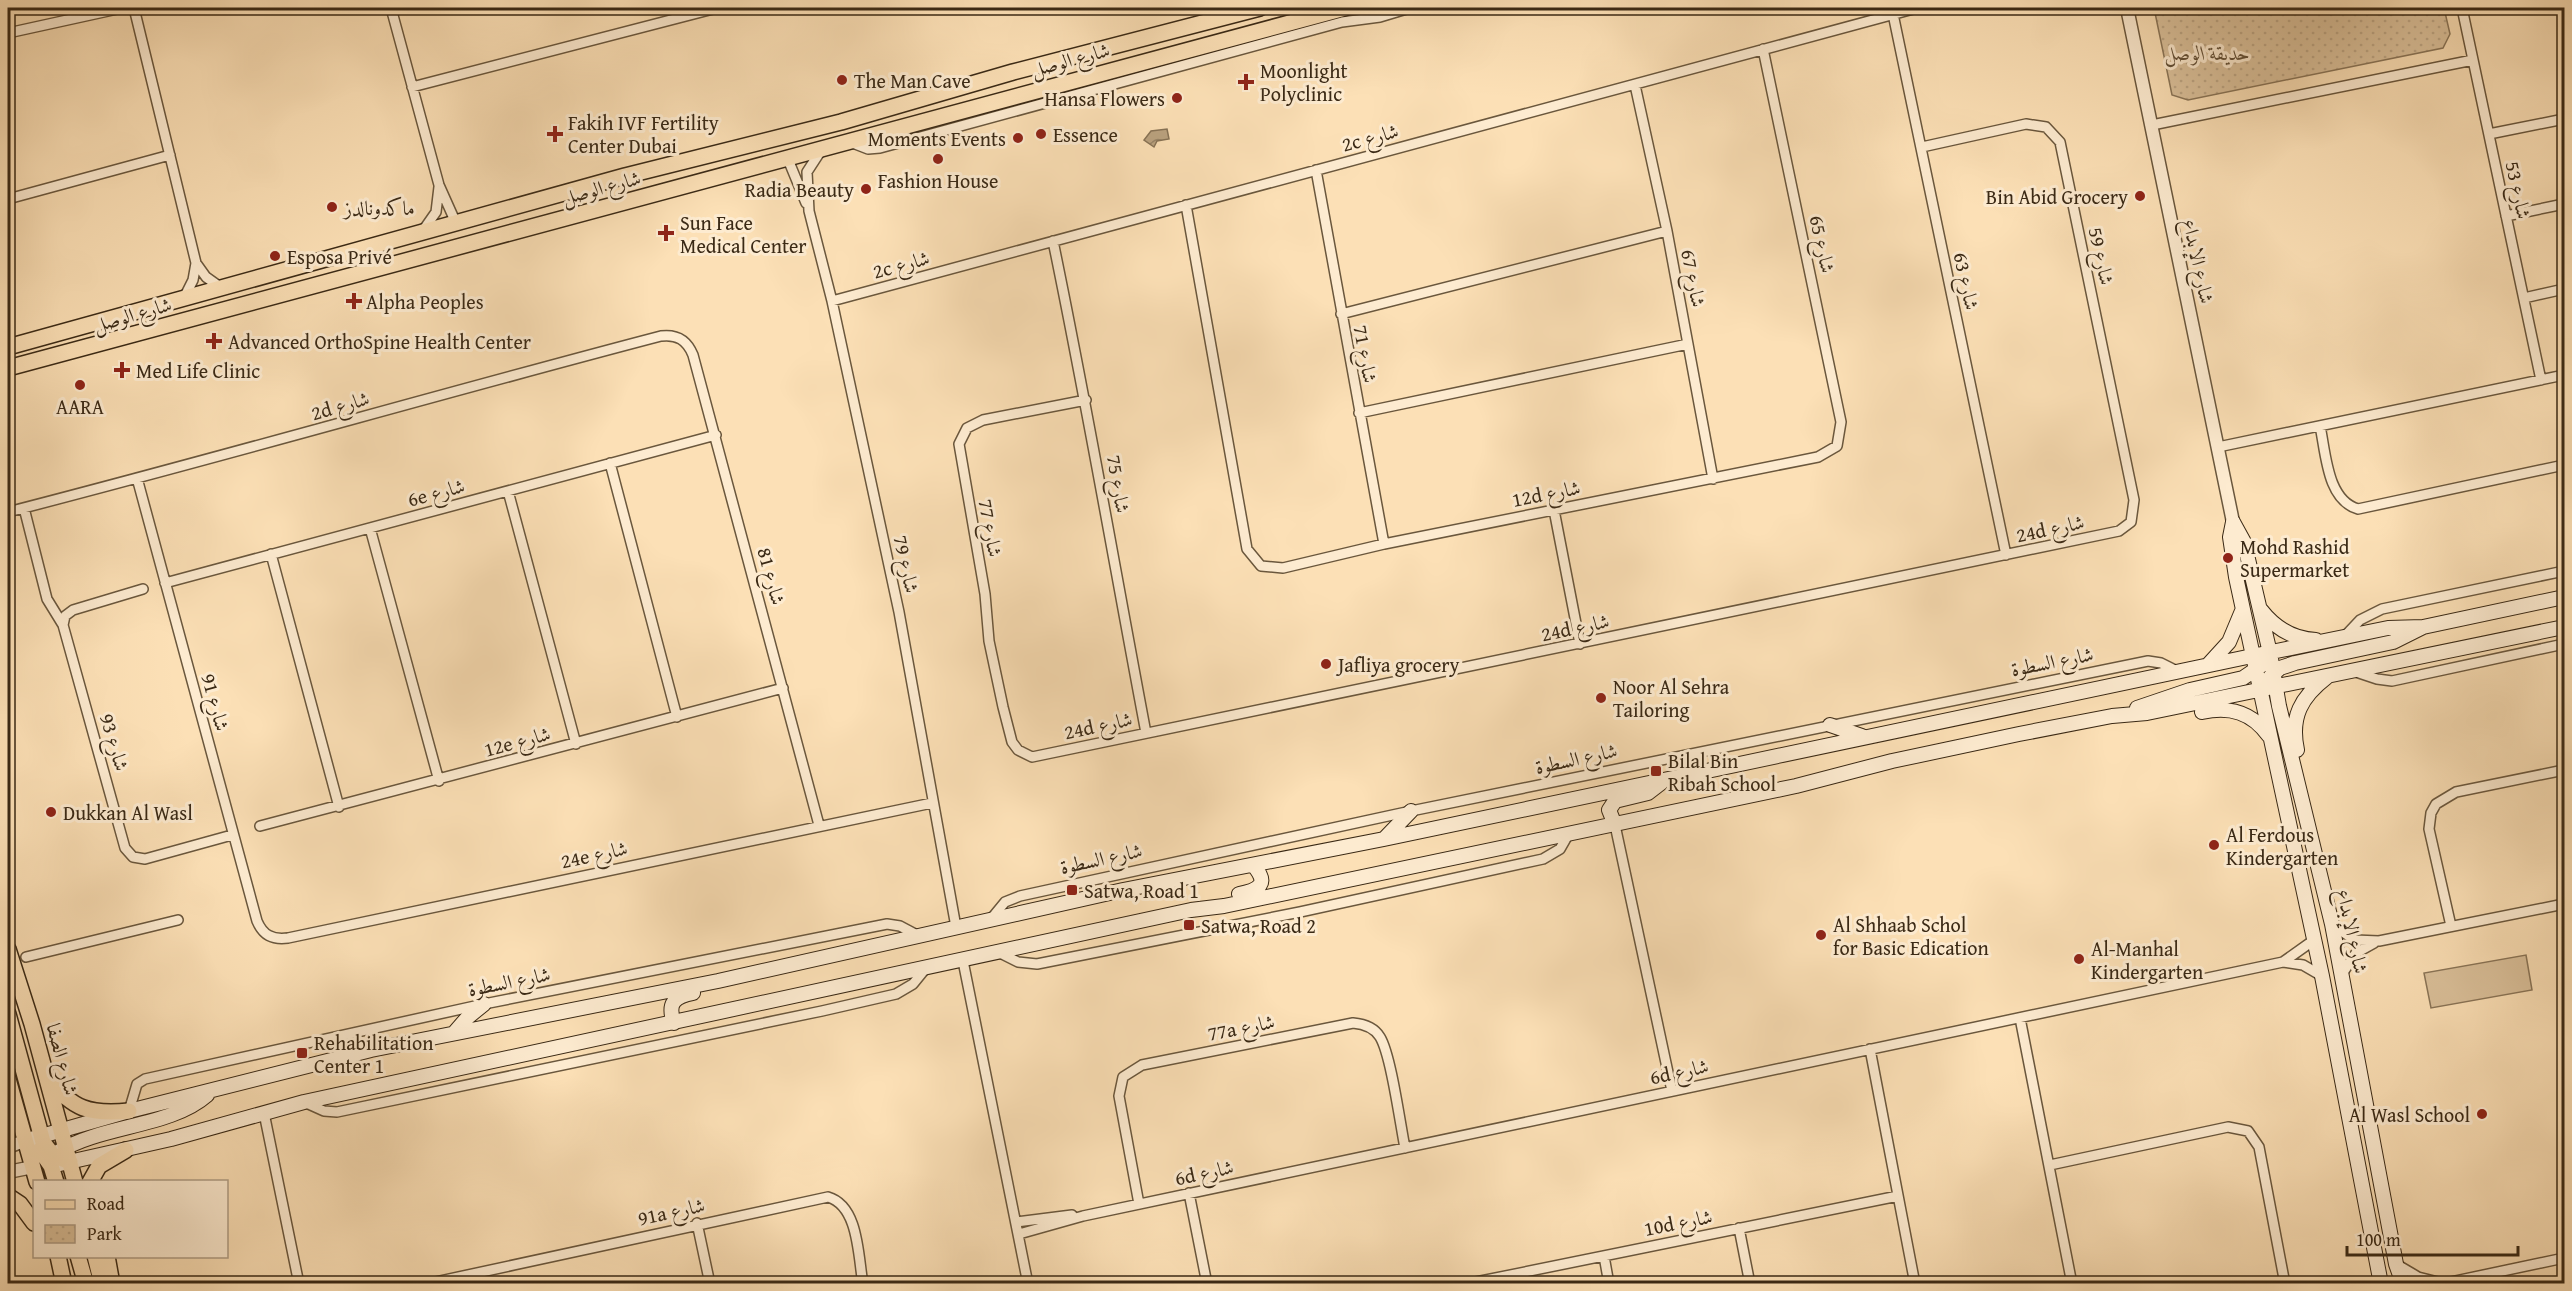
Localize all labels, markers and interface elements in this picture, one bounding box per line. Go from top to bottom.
street label: شارع الوصل [1027,35,1114,87]
park label: حديقة الوصل [2164,38,2250,68]
place label: Moonlight Polyclinic [1260,56,1348,108]
place label: The Man Cave [854,66,971,95]
marker: The Man Cave [835,73,849,87]
marker: Moonlight Polyclinic [1237,73,1255,91]
place label: Hansa Flowers [1045,84,1165,113]
marker: Hansa Flowers [1170,91,1184,105]
place label: Fakih IVF Fertility Center Dubai [568,108,719,160]
street label: 2c شارع [1338,116,1403,162]
place label: Essence [1053,120,1118,149]
place label: Moments Events [868,124,1006,153]
marker: Fakih IVF Fertility Center Dubai [546,125,564,143]
marker: Essence [1034,127,1048,141]
marker: Moments Events [1011,131,1025,145]
marker: Fashion House [931,152,945,166]
street label: شارع 53 [2495,158,2539,222]
street label: شارع الوصل [558,163,645,215]
place label: Fashion House [878,166,998,195]
place label: Radia Beauty [745,175,854,204]
marker: Radia Beauty [859,182,873,196]
place label: Bin Abid Grocery [1986,182,2128,211]
marker: Bin Abid Grocery [2133,189,2147,203]
place label: ماكدونالدز [342,193,415,222]
marker: ماكدونالدز [325,200,339,214]
place label: Sun Face Medical Center [680,208,807,260]
street label: شارع 65 [1799,212,1843,276]
street label: شارع الإبداع [2172,216,2222,307]
marker: Sun Face Medical Center [657,224,675,242]
street label: شارع 59 [2078,224,2122,288]
place label: Esposa Privé [287,242,392,271]
street label: 2c شارع [869,243,934,289]
street label: شارع 67 [1670,247,1714,310]
marker: Esposa Privé [268,249,282,263]
street label: شارع 63 [1943,249,1987,313]
place label: Alpha Peoples [366,287,484,316]
street label: شارع الوصل [89,289,176,343]
marker: Alpha Peoples [347,294,361,308]
street label: شارع 71 [1343,323,1385,386]
place label: Advanced OrthoSpine Health Center [228,327,531,356]
marker: Advanced OrthoSpine Health Center [205,332,223,350]
place label: Med Life Clinic [136,356,260,385]
marker: Med Life Clinic [113,361,131,379]
marker: AARA [73,378,87,392]
street label: 2d شارع [307,383,374,431]
place label: AARA [56,392,104,421]
street label: شارع 75 [1096,453,1138,516]
street label: 6e شارع [404,470,469,517]
street label: 12d شارع [1509,472,1583,518]
street label: شارع 77 [968,497,1010,560]
street label: 24d شارع [2013,507,2088,553]
street label: شارع 79 [883,532,927,596]
place label: Mohd Rashid Supermarket [2240,532,2350,584]
street label: شارع 81 [747,544,794,609]
marker: Mohd Rashid Supermarket [2221,551,2235,565]
street label: 24d شارع [1538,606,1613,652]
street label: شارع السطوة [2008,639,2097,687]
place label: Jafliya grocery [1335,650,1460,679]
marker: Jafliya grocery [1319,657,1333,671]
street label: شارع 91 [191,670,238,735]
place label: Noor Al Sehra Tailoring [1613,672,1730,724]
marker: Noor Al Sehra Tailoring [1594,691,1608,705]
street label: 24d شارع [1061,704,1136,750]
street label: شارع 93 [89,710,137,775]
street label: 12e شارع [481,718,555,768]
street label: شارع السطوة [1532,735,1621,785]
place label: Bilal Bin Ribah School [1668,746,1777,798]
marker: Bilal Bin Ribah School [1649,764,1663,778]
place label: Dukkan Al Wasl [63,798,193,827]
marker: Dukkan Al Wasl [44,805,58,819]
place label: Al Ferdous Kindergarten [2226,820,2338,872]
street label: 24e شارع [558,833,631,879]
street label: شارع السطوة [1057,835,1146,885]
marker: Al Ferdous Kindergarten [2207,838,2221,852]
place label: Satwa, Road 1 [1084,876,1199,905]
marker: Satwa, Road 1 [1065,883,1079,897]
street label: شارع الإبداع [2326,886,2376,977]
place label: Al Shhaab Schol for Basic Edication [1833,910,1989,962]
place label: Satwa, Road 2 [1201,911,1316,940]
marker: Satwa, Road 2 [1182,918,1196,932]
marker: Al Shhaab Schol for Basic Edication [1814,928,1828,942]
place label: Al-Manhal Kindergarten [2091,934,2203,986]
marker: Al-Manhal Kindergarten [2072,952,2086,966]
street label: شارع السطوة [465,959,554,1007]
street label: 77a شارع [1205,1006,1278,1052]
street label: شارع الصفا [36,1020,87,1099]
place label: Rehabilitation Center 1 [314,1028,433,1080]
marker: Rehabilitation Center 1 [295,1046,309,1060]
street label: 6d شارع [1647,1051,1712,1095]
place label: Al Wasl School [2349,1100,2470,1129]
marker: Al Wasl School [2475,1107,2489,1121]
street label: 6d شارع [1172,1152,1237,1196]
legend [33,1180,228,1258]
text: Road [87,1190,125,1217]
street label: 91a شارع [635,1190,708,1236]
street label: 10d شارع [1641,1201,1715,1247]
scale bar [2347,1219,2518,1257]
text: Park [87,1220,123,1247]
text: 100 m [2356,1226,2401,1253]

